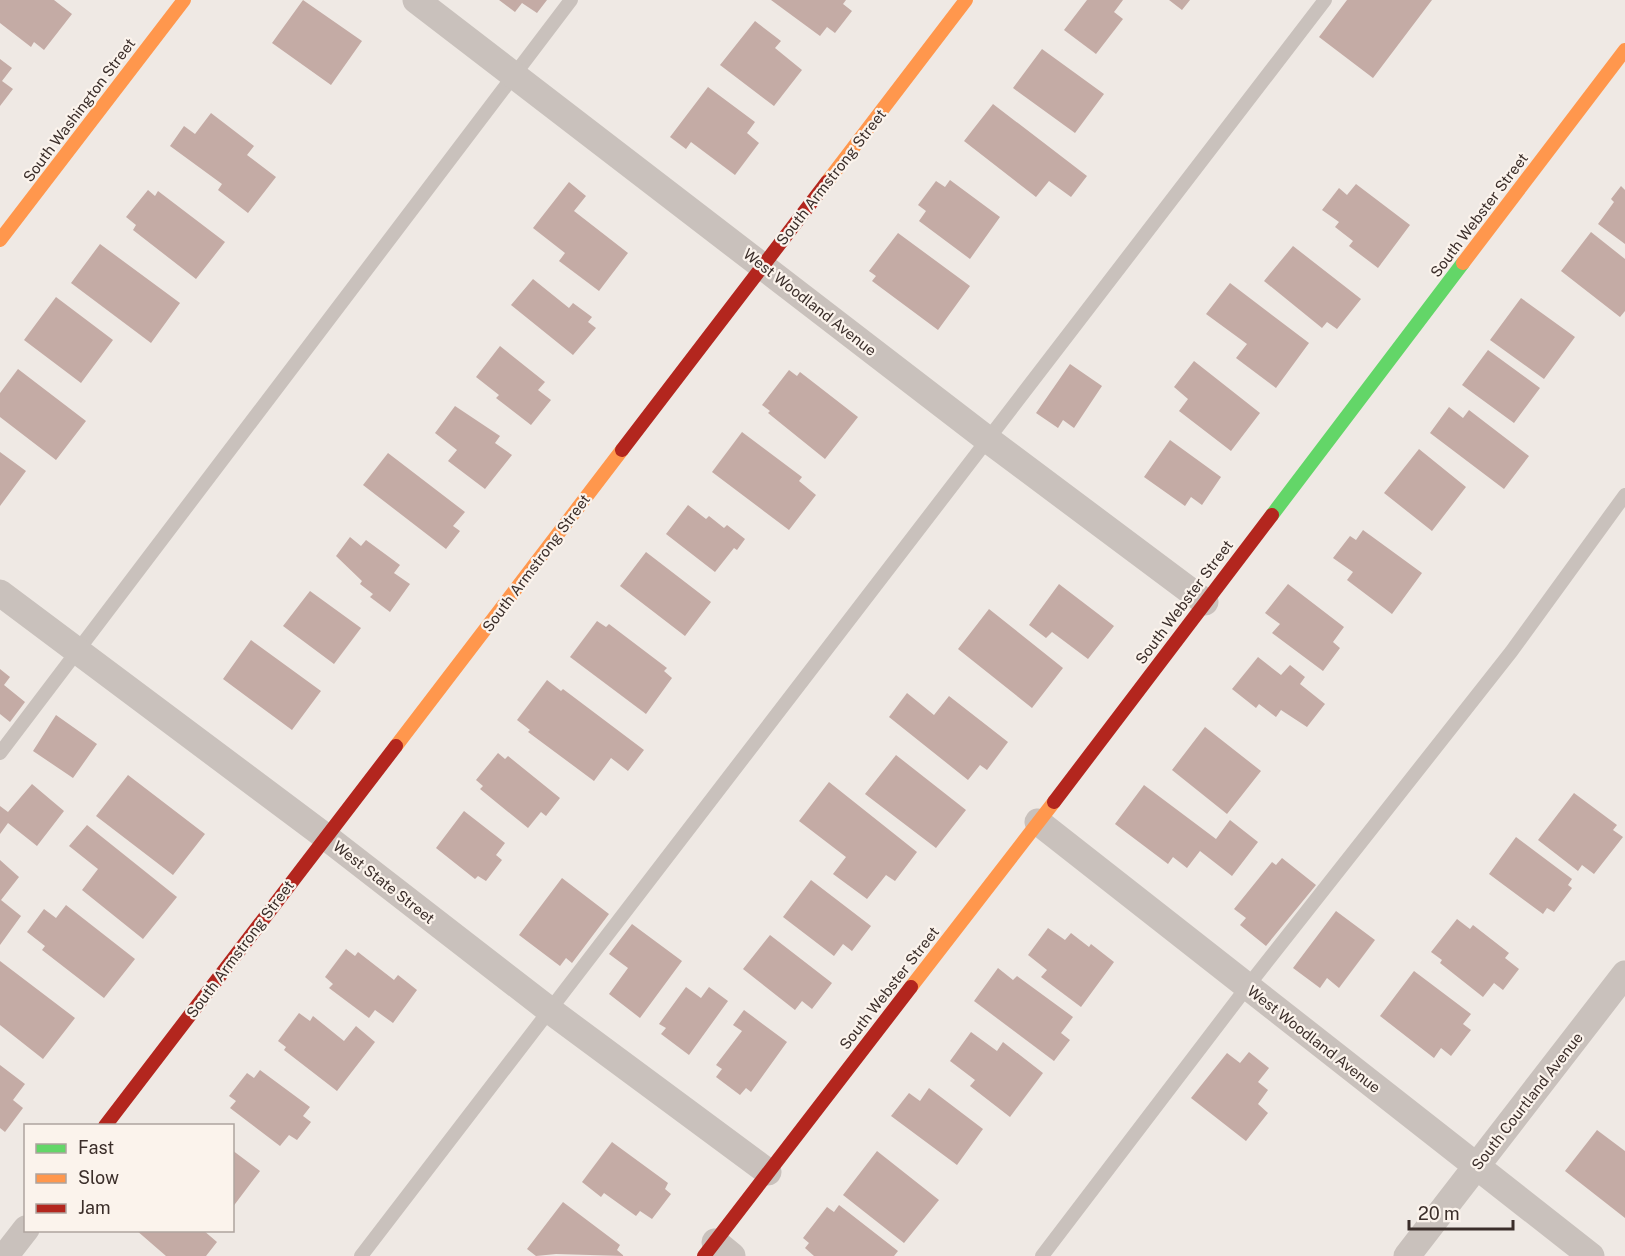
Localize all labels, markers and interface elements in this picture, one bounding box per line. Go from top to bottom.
street label: South Washington Street [19,35,139,185]
street label: South Armstrong Street [773,106,889,248]
street label: South Webster Street [1427,150,1531,280]
street label: West Woodland Avenue [740,245,880,359]
street label: South Armstrong Street [479,491,593,635]
street label: South Webster Street [1132,537,1236,667]
street label: West State Street [330,837,438,927]
street label: South Armstrong Street [183,877,297,1021]
street label: South Webster Street [836,923,942,1053]
street label: West Woodland Avenue [1244,982,1384,1096]
street label: South Courtland Avenue [1468,1029,1586,1173]
legend [24,1124,234,1232]
text: Fast [78,1137,114,1158]
text: Slow [78,1167,119,1188]
scale bar [1409,1193,1512,1231]
text: Jam [78,1197,111,1218]
text: 20 m [1418,1203,1460,1224]

